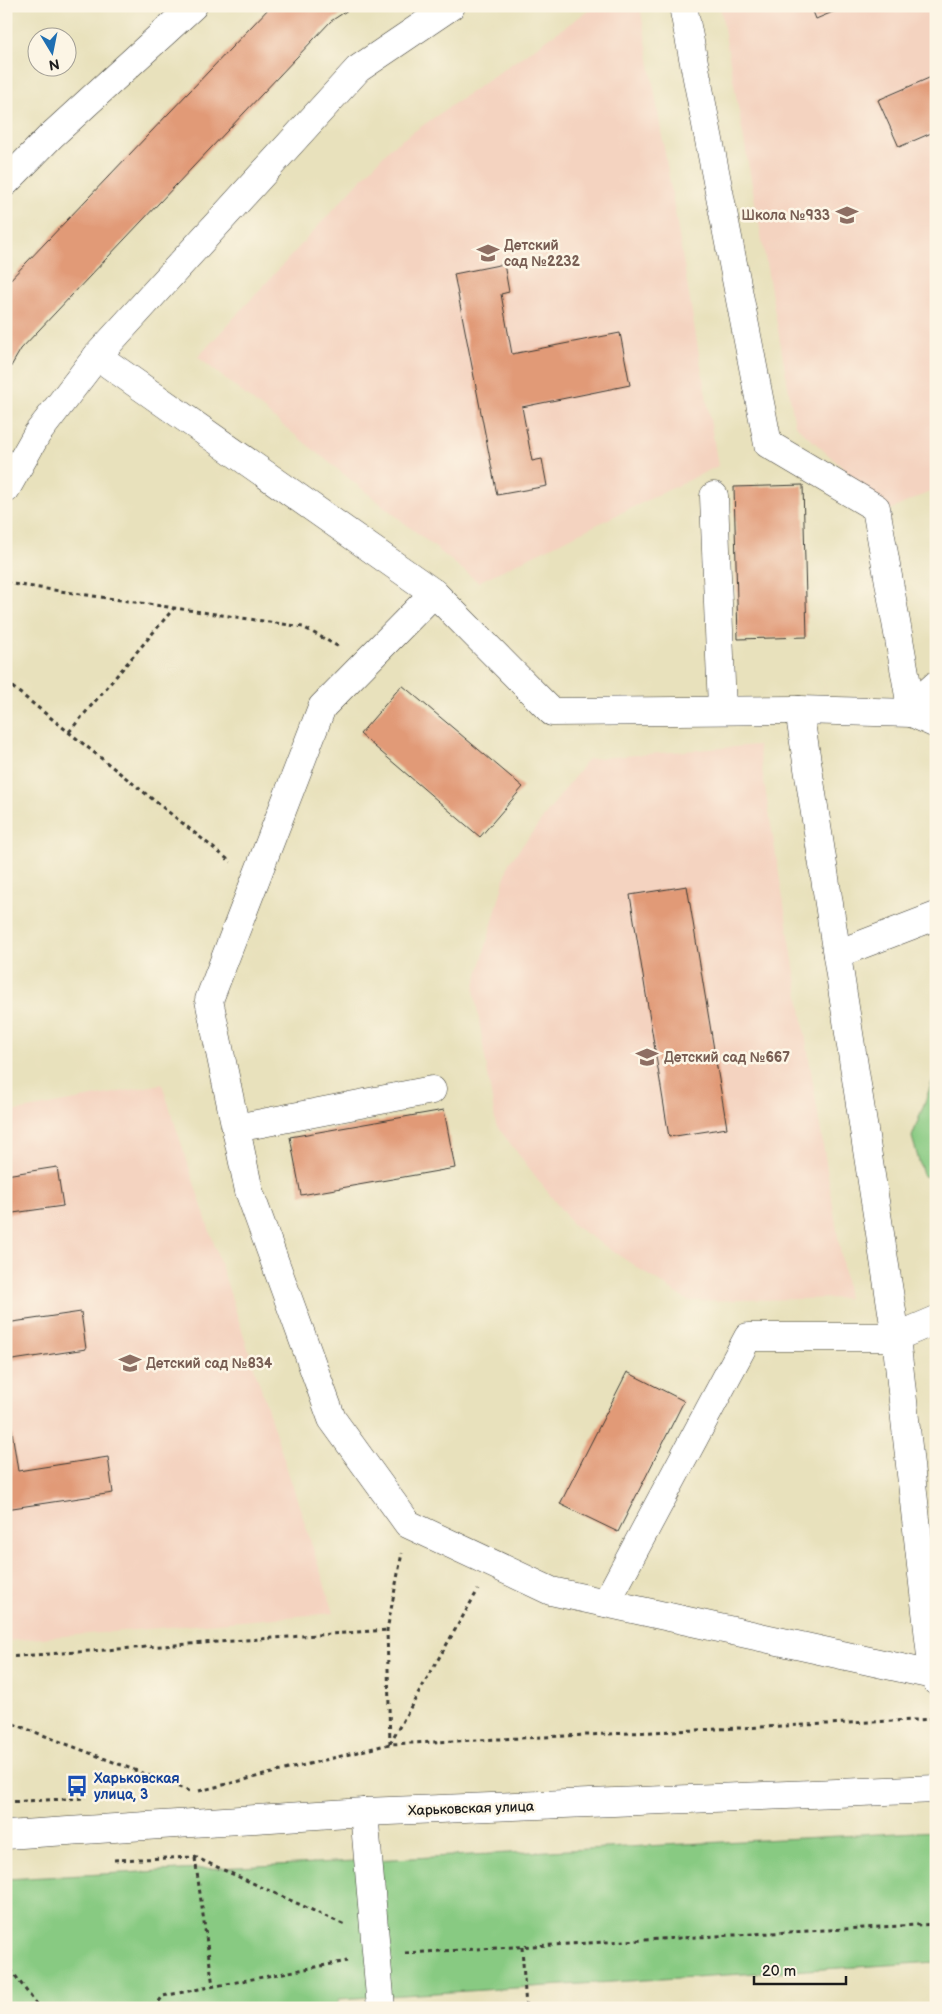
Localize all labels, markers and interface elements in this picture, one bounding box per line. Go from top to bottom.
north arrow [28,28,78,78]
text: N [48,55,61,74]
school or university icon: Школа №933 [834,202,860,228]
place label: Школа №933 [741,207,830,224]
place label: Детский сад №2232 [504,237,581,270]
school or university icon: Детский сад №2232 [475,240,501,266]
school or university icon: Детский сад №667 [634,1044,660,1070]
place label: Детский сад №667 [664,1049,790,1066]
school or university icon: Детский сад №834 [117,1350,143,1376]
place label: Детский сад №834 [146,1355,273,1372]
place label: Харьковская улица, 3 [93,1770,179,1803]
bus stop icon: Харьковская улица, 3 [64,1773,90,1799]
street label: Харьковская улица [408,1798,535,1819]
scale bar [754,1954,847,1986]
text: 20 m [762,1962,796,1981]

